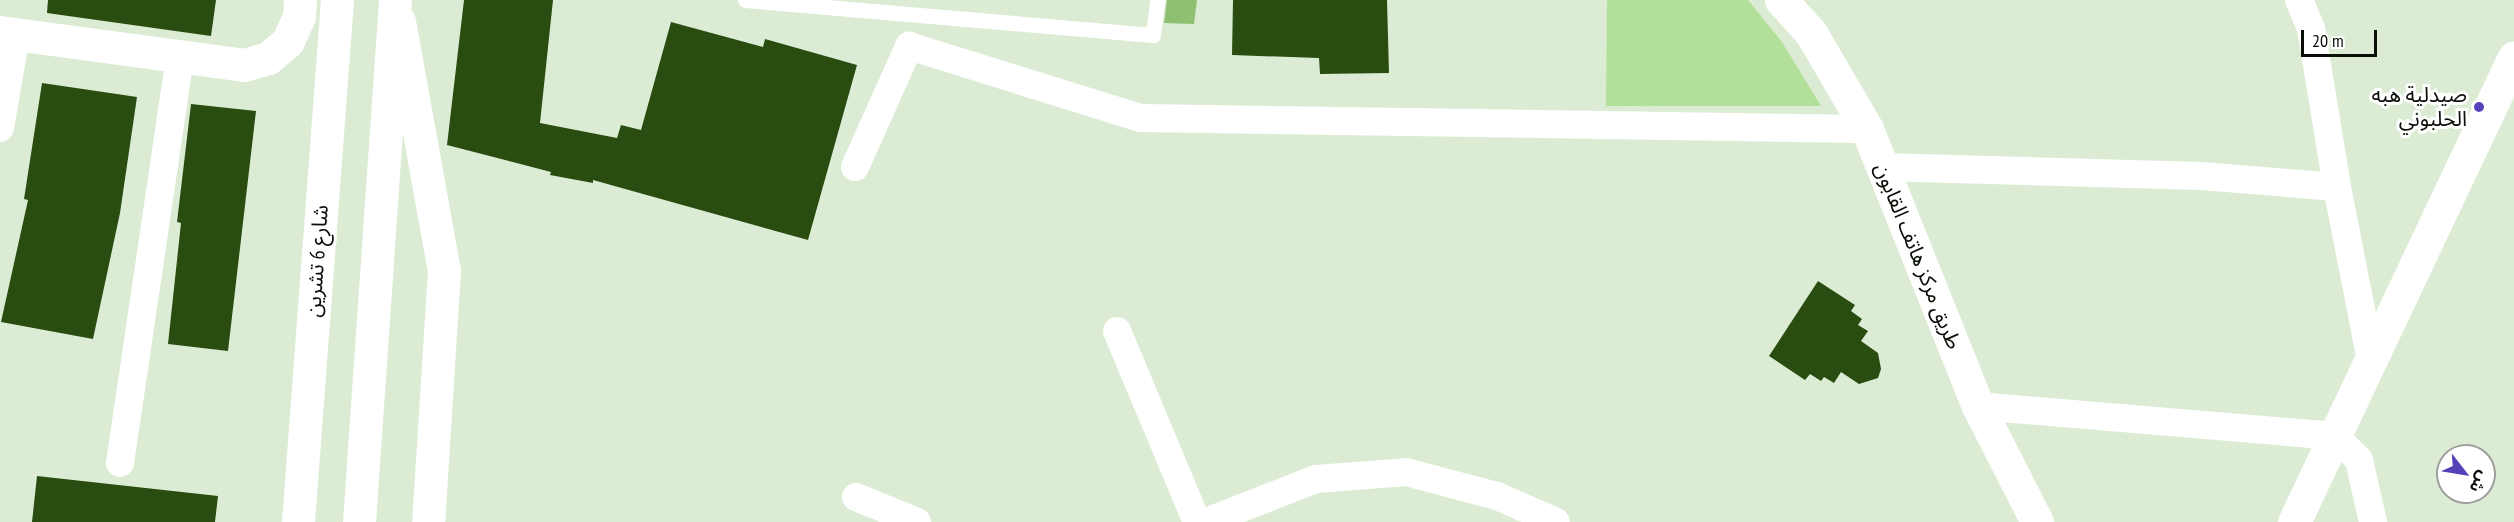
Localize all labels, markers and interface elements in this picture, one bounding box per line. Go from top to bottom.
scale bar [2304,18,2380,56]
text: 20 m [2312,29,2344,52]
place label: صيدلية هبه الحلبوني [2372,82,2467,132]
marker: صيدلية هبه الحلبوني [2472,100,2486,114]
street label: طريق مركز هاتف القابون [1869,159,1967,353]
street label: شارع 6 تشرين [300,204,334,318]
north arrow [2436,444,2496,504]
text: ش [2466,468,2494,497]

